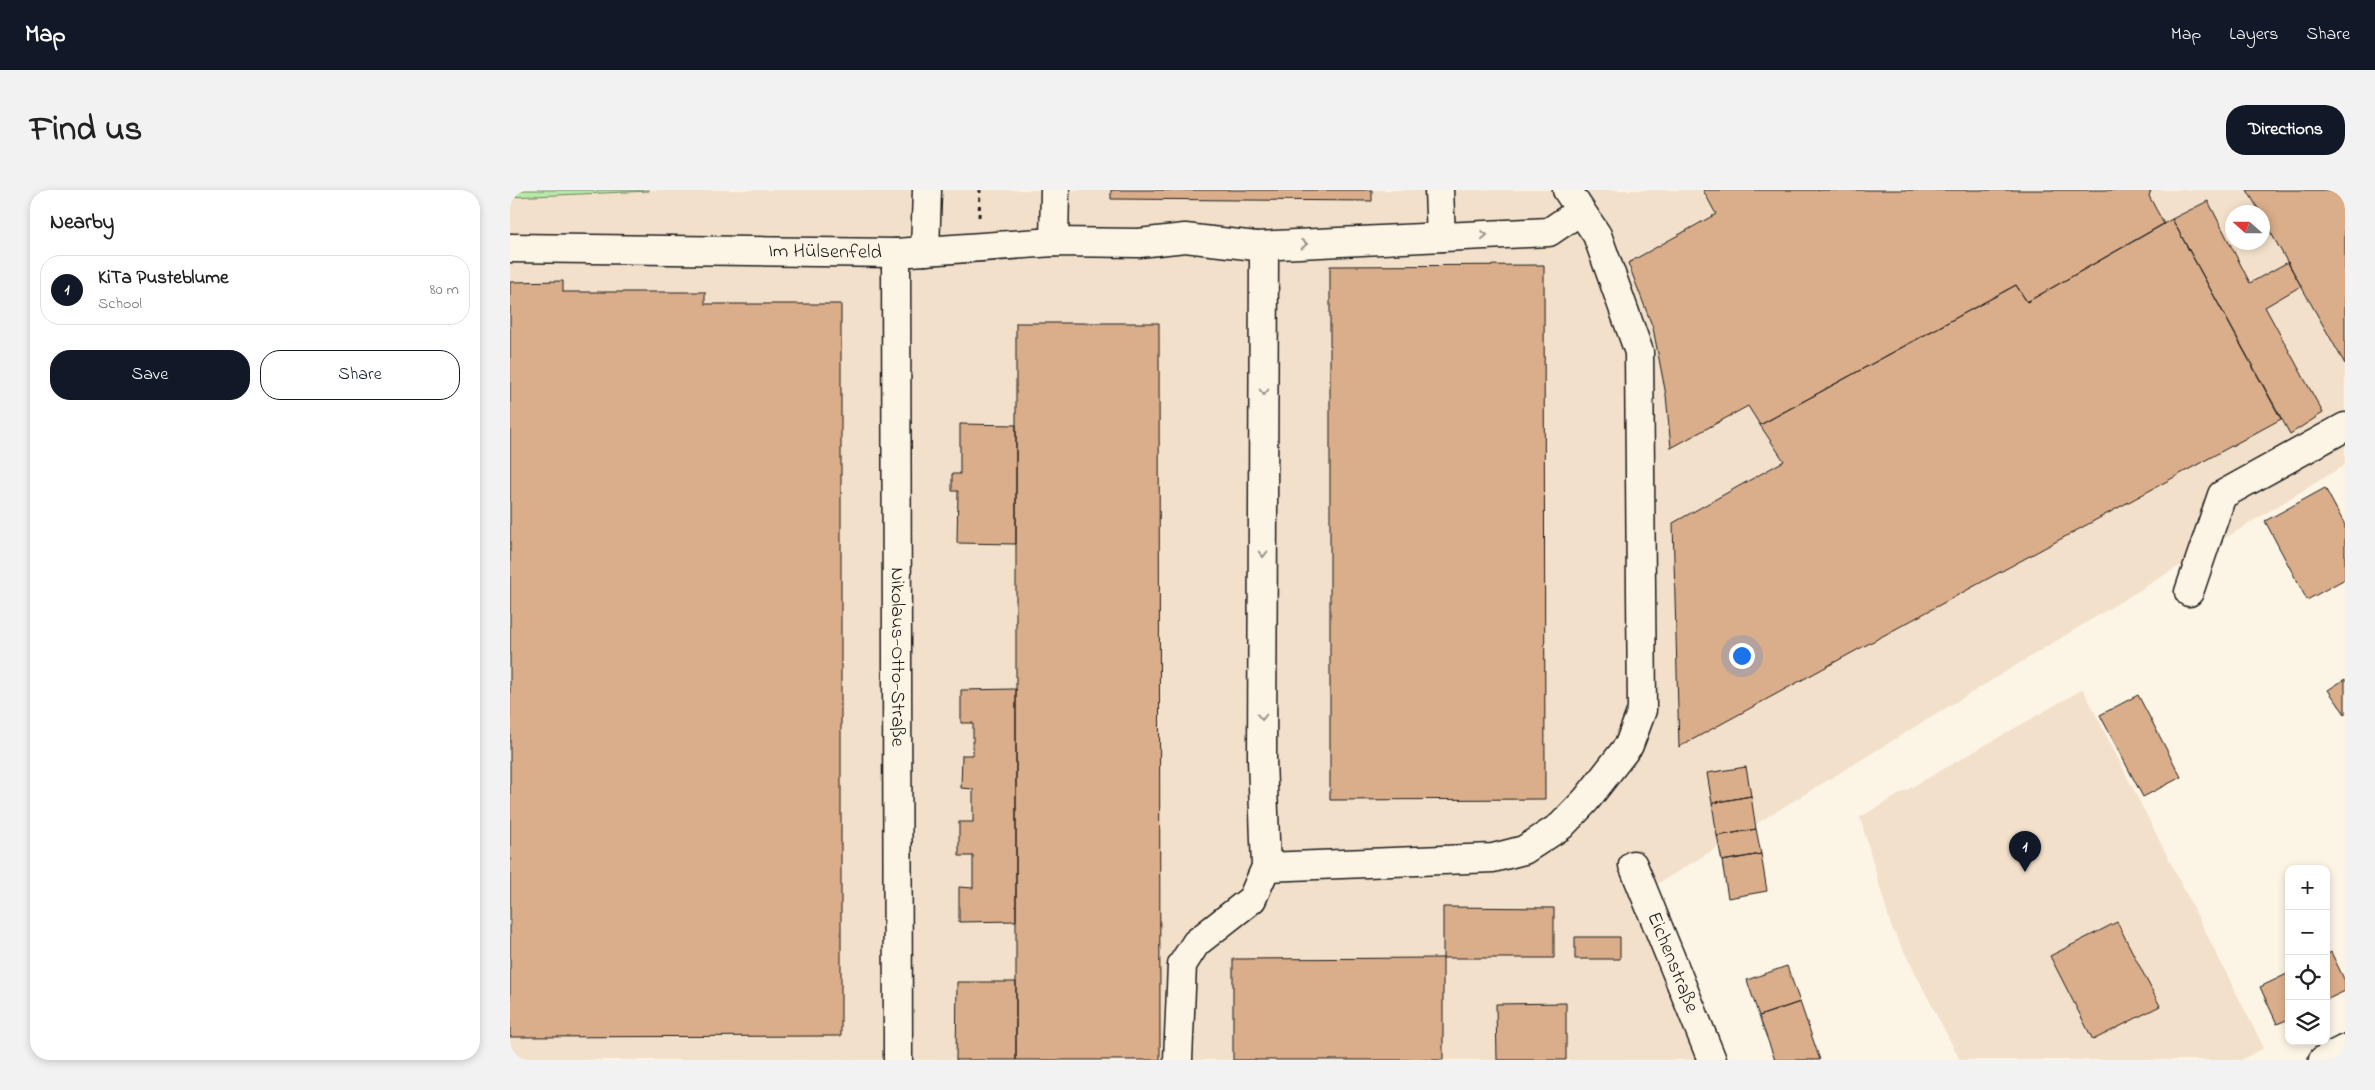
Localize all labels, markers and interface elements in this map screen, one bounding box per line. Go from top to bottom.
text: Map [25,18,66,53]
text: Map [2171,22,2201,48]
text: Layers [2229,22,2279,48]
text: Share [2307,22,2350,48]
text: Find us [30,105,142,156]
button: Directions [2226,105,2345,155]
north arrow [2225,205,2270,250]
text: Nearby [50,208,114,238]
one-way arrow [1480,230,1488,240]
street label: Im Hülsenfeld [768,237,882,267]
one-way arrow [1300,238,1308,249]
text: KiTa Pusteblume [98,265,229,292]
text: 1 [64,278,70,302]
text: 80 m [430,278,459,302]
text: School [98,292,142,316]
button: Save [50,350,250,400]
button: Share [260,350,460,400]
one-way arrow [1259,388,1269,396]
one-way arrow [1258,551,1268,559]
street label: Nikolaus-Otto-Straße [882,567,912,747]
your location [1729,643,1755,669]
one-way arrow [1257,714,1267,721]
pin: 1 [2009,831,2041,872]
map controls [2285,865,2330,1045]
button: + [2285,865,2330,910]
street label: Eichenstraße [1639,908,1706,1017]
button: − [2285,910,2330,955]
button: locate [2285,955,2330,1000]
button: layers [2285,1000,2330,1045]

